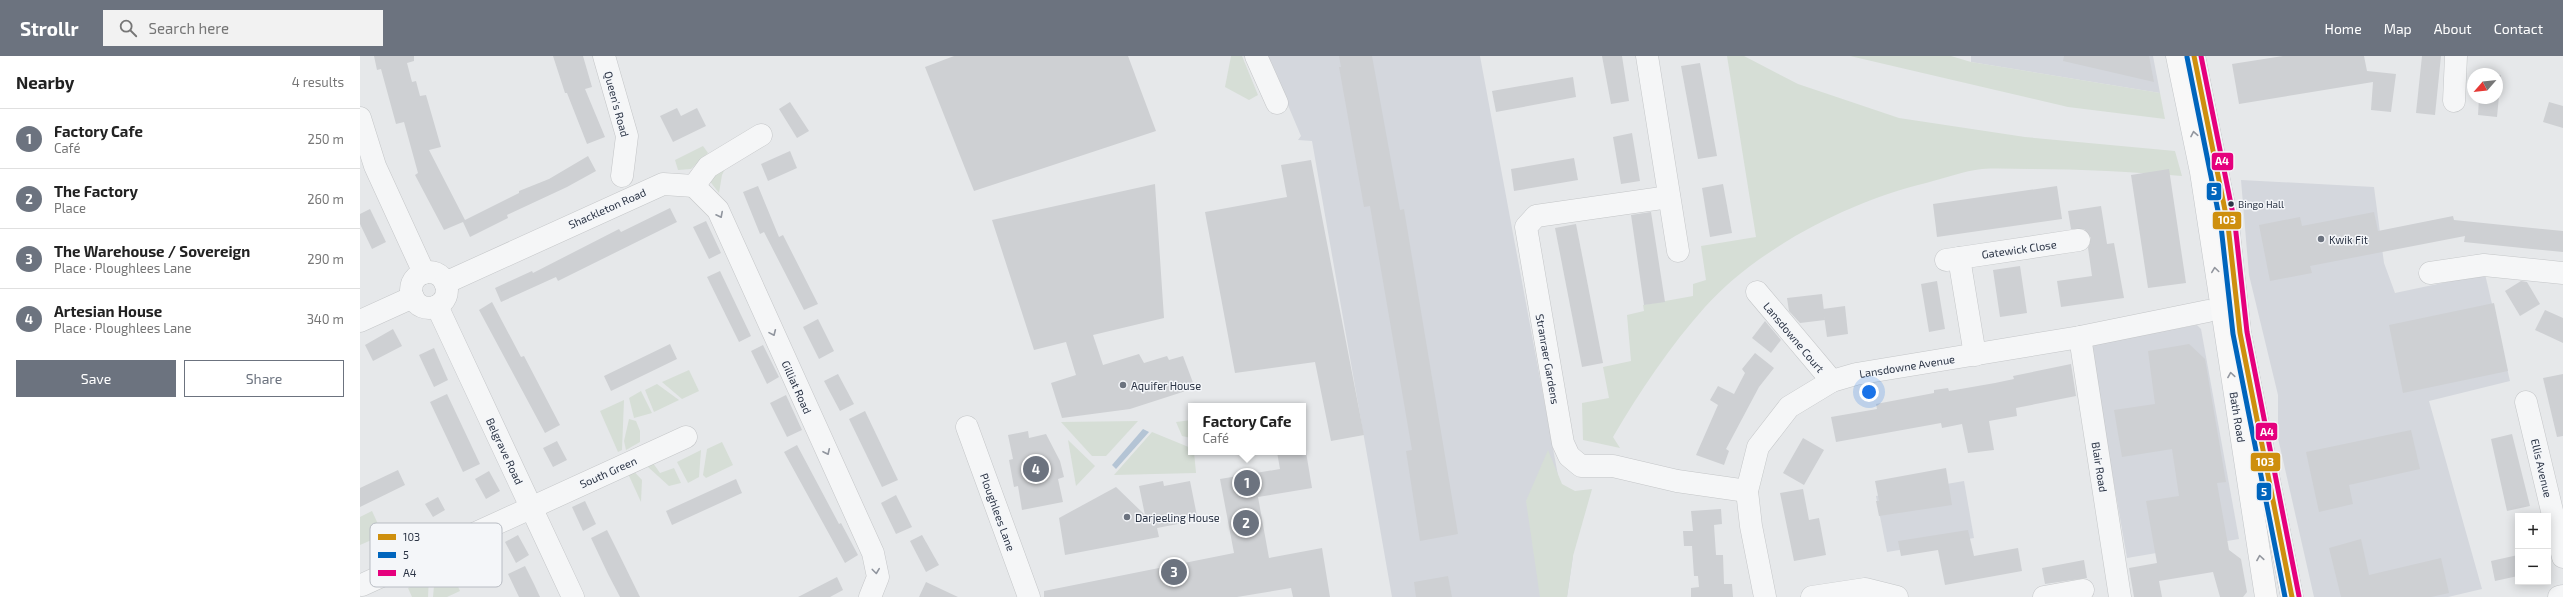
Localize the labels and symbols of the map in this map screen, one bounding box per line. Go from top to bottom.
north arrow [2467,68,2503,104]
street label: Queen's Road [601,70,632,138]
one-way arrow [2190,131,2198,138]
line badge: A4 [2211,152,2234,171]
text: A4 [2215,154,2229,167]
line badge: 5 [2206,182,2222,201]
text: 5 [2211,184,2217,197]
street label: Shackleton Road [566,185,648,231]
place label: Bingo Hall [2238,198,2284,210]
marker: Bingo Hall [2226,199,2236,209]
one-way arrow [715,211,723,218]
line badge: 103 [2212,211,2242,230]
text: 103 [2218,213,2236,226]
place label: Kwik Fit [2329,233,2368,246]
marker: Kwik Fit [2316,234,2326,244]
street label: Gatewick Close [1981,237,2057,261]
one-way arrow [2211,267,2220,273]
street label: Lansdowne Court [1761,299,1827,375]
street label: Stranraer Gardens [1534,313,1562,406]
one-way arrow [768,329,776,337]
street label: Lansdowne Avenue [1858,352,1956,380]
street label: Gilliat Road [779,358,815,416]
one-way arrow [2227,372,2236,378]
place label: Aquifer House [1131,379,1201,392]
marker: Aquifer House [1118,380,1128,390]
your location [1859,382,1879,402]
street label: Bath Road [2228,391,2248,443]
street label: Belgrave Road [484,416,526,486]
line badge: A4 [2255,422,2278,441]
text: A4 [2260,425,2274,438]
street label: Ellis Avenue [2529,437,2555,499]
street label: Blair Road [2090,441,2110,493]
one-way arrow [822,447,830,455]
line badge: 103 [2250,452,2281,472]
street label: South Green [577,454,639,490]
pin: 4 [1023,454,1049,484]
text: 103 [2256,455,2274,468]
pin: 1 [1234,468,1260,498]
street label: Ploughlees Lane [978,471,1018,553]
line badge: 5 [2256,482,2272,501]
text: 5 [2261,485,2267,498]
pin: 2 [1233,508,1259,538]
place label: Darjeeling House [1135,511,1220,525]
marker: Darjeeling House [1122,512,1132,522]
legend [370,523,502,587]
text: 103 [403,530,420,543]
text: 5 [403,548,409,561]
one-way arrow [2256,555,2265,562]
pin: 3 [1161,557,1187,587]
text: A4 [403,566,417,579]
one-way arrow [872,568,881,574]

